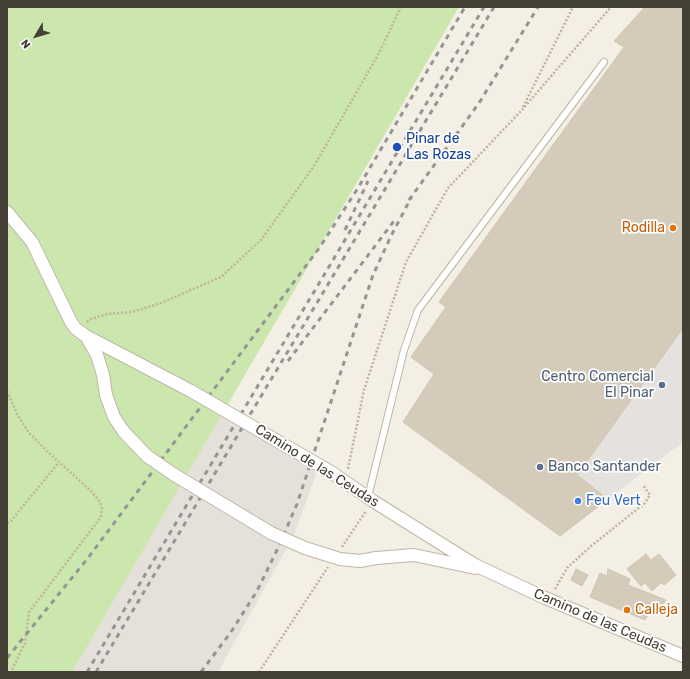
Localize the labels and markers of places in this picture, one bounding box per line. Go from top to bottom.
place label: Pinar de Las Rozas [406,131,471,164]
marker: Pinar de Las Rozas [391,141,403,153]
place label: Rodilla [622,220,665,236]
marker: Rodilla [668,223,678,233]
place label: Centro Comercial El Pinar [541,369,654,402]
marker: Centro Comercial El Pinar [657,380,667,390]
place label: Banco Santander [548,459,661,475]
marker: Banco Santander [535,462,545,472]
place label: Feu Vert [586,493,641,509]
marker: Feu Vert [573,496,583,506]
place label: Calleja [635,602,678,618]
marker: Calleja [622,605,632,615]

